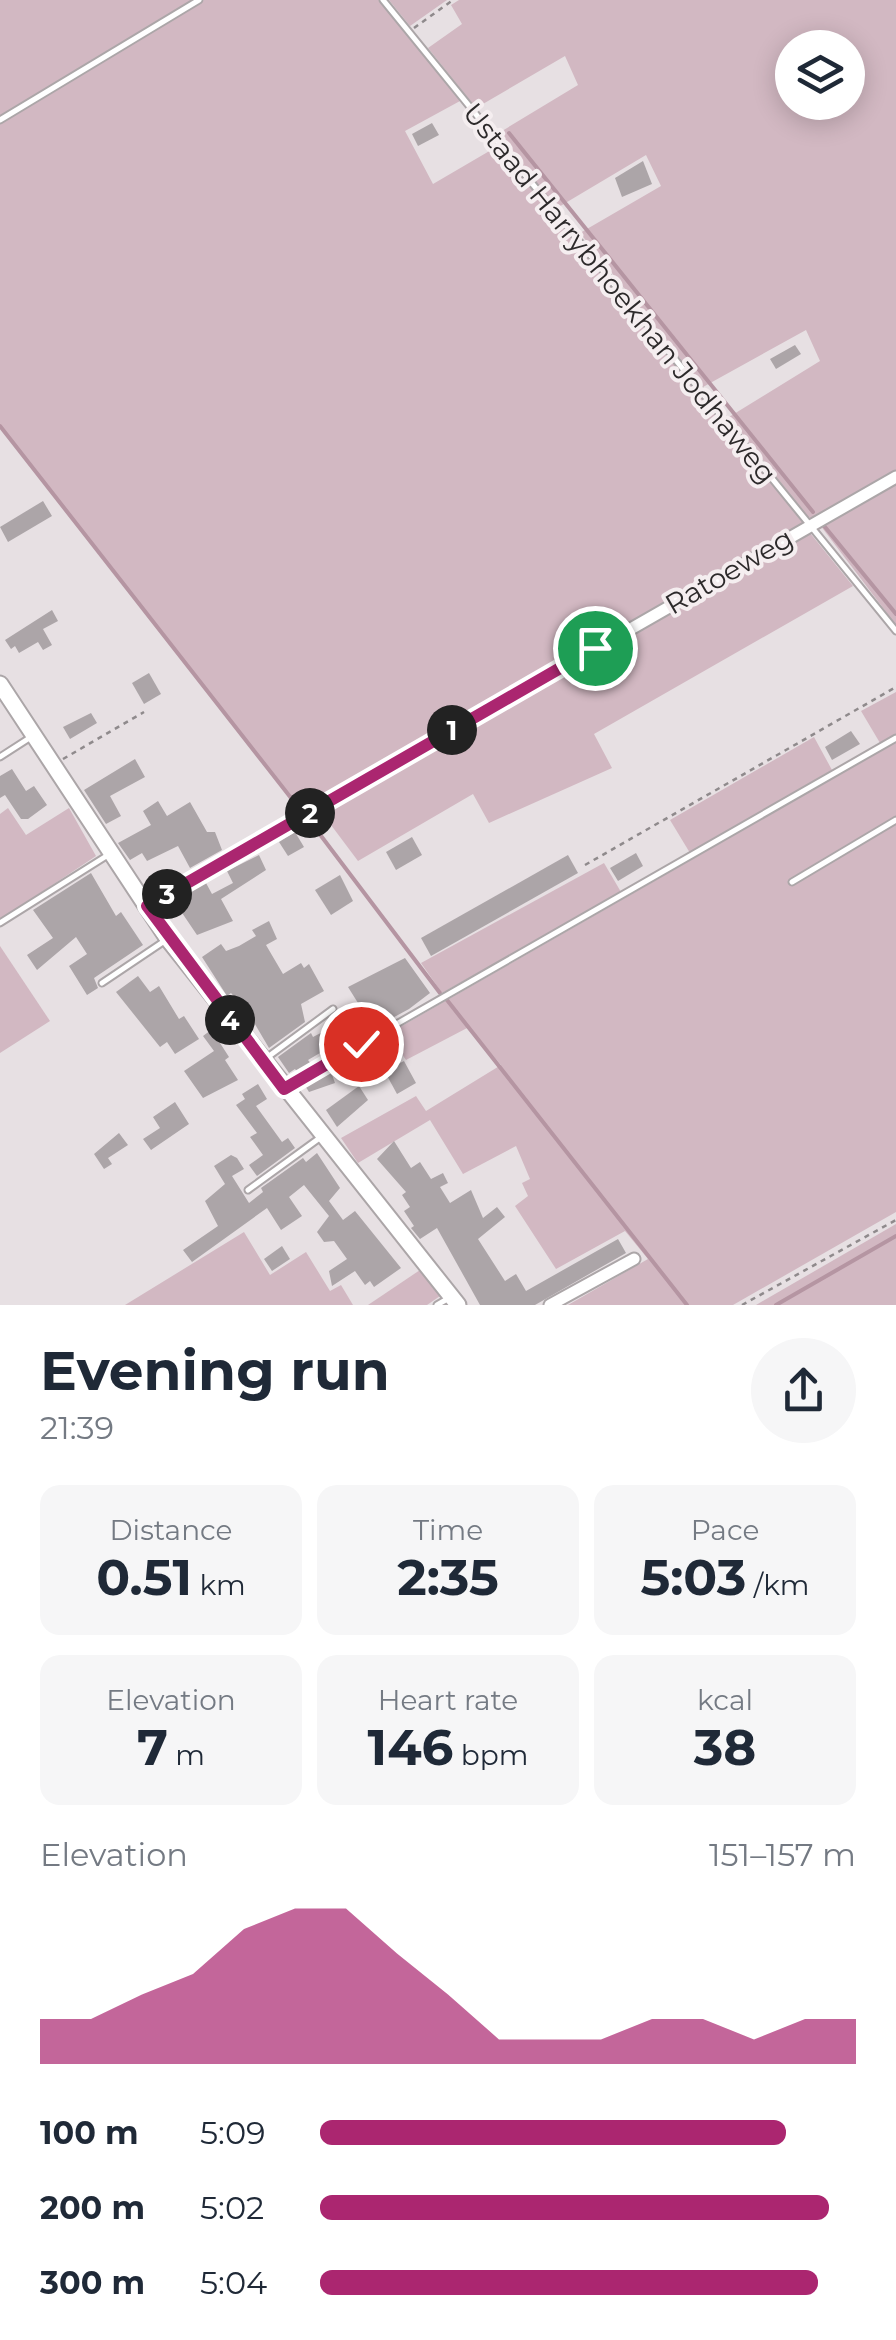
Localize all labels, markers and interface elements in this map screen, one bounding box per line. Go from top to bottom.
map controls [775,30,865,120]
button: layers [775,30,865,120]
street label: Ustaad Harrybhoekhan Jodhaweg [456,96,784,490]
street label: Ratoeweg [659,521,799,621]
pin [553,606,638,691]
icon: arrive [568,621,623,676]
pin: 1 [427,705,477,755]
text: 1 [447,713,457,747]
pin: 2 [285,788,335,838]
text: 2 [302,796,318,830]
pin: 3 [142,869,192,919]
text: 3 [159,877,175,911]
pin: 4 [205,995,255,1045]
pin [319,1002,404,1087]
text: 4 [220,1003,240,1037]
icon: check [334,1017,389,1072]
text: Evening run [40,1337,390,1404]
button: share [751,1338,856,1443]
text: 21:39 [40,1408,114,1447]
text: Distance [109,1513,233,1547]
text: Time [413,1513,483,1547]
text: Pace [691,1513,759,1547]
text: 0.51 [96,1547,192,1608]
text: 2:35 [397,1547,499,1608]
text: 5:03 [640,1547,746,1608]
text: km [192,1568,246,1602]
text: /km [746,1568,810,1602]
text: Elevation [106,1683,236,1717]
text: Heart rate [378,1683,518,1717]
text: kcal [697,1683,753,1717]
text: 7 [137,1717,168,1778]
text: 146 [368,1717,453,1778]
text: 38 [694,1717,756,1778]
text: m [168,1738,205,1772]
text: bpm [453,1738,528,1772]
text: Elevation [40,1835,188,1874]
text: 151–157 m [709,1835,856,1874]
text: 100 m [40,2113,139,2152]
text: 5:09 [200,2113,266,2152]
text: 200 m [40,2188,145,2227]
text: 5:02 [200,2188,264,2227]
text: 300 m [40,2263,145,2302]
text: 5:04 [200,2263,267,2302]

